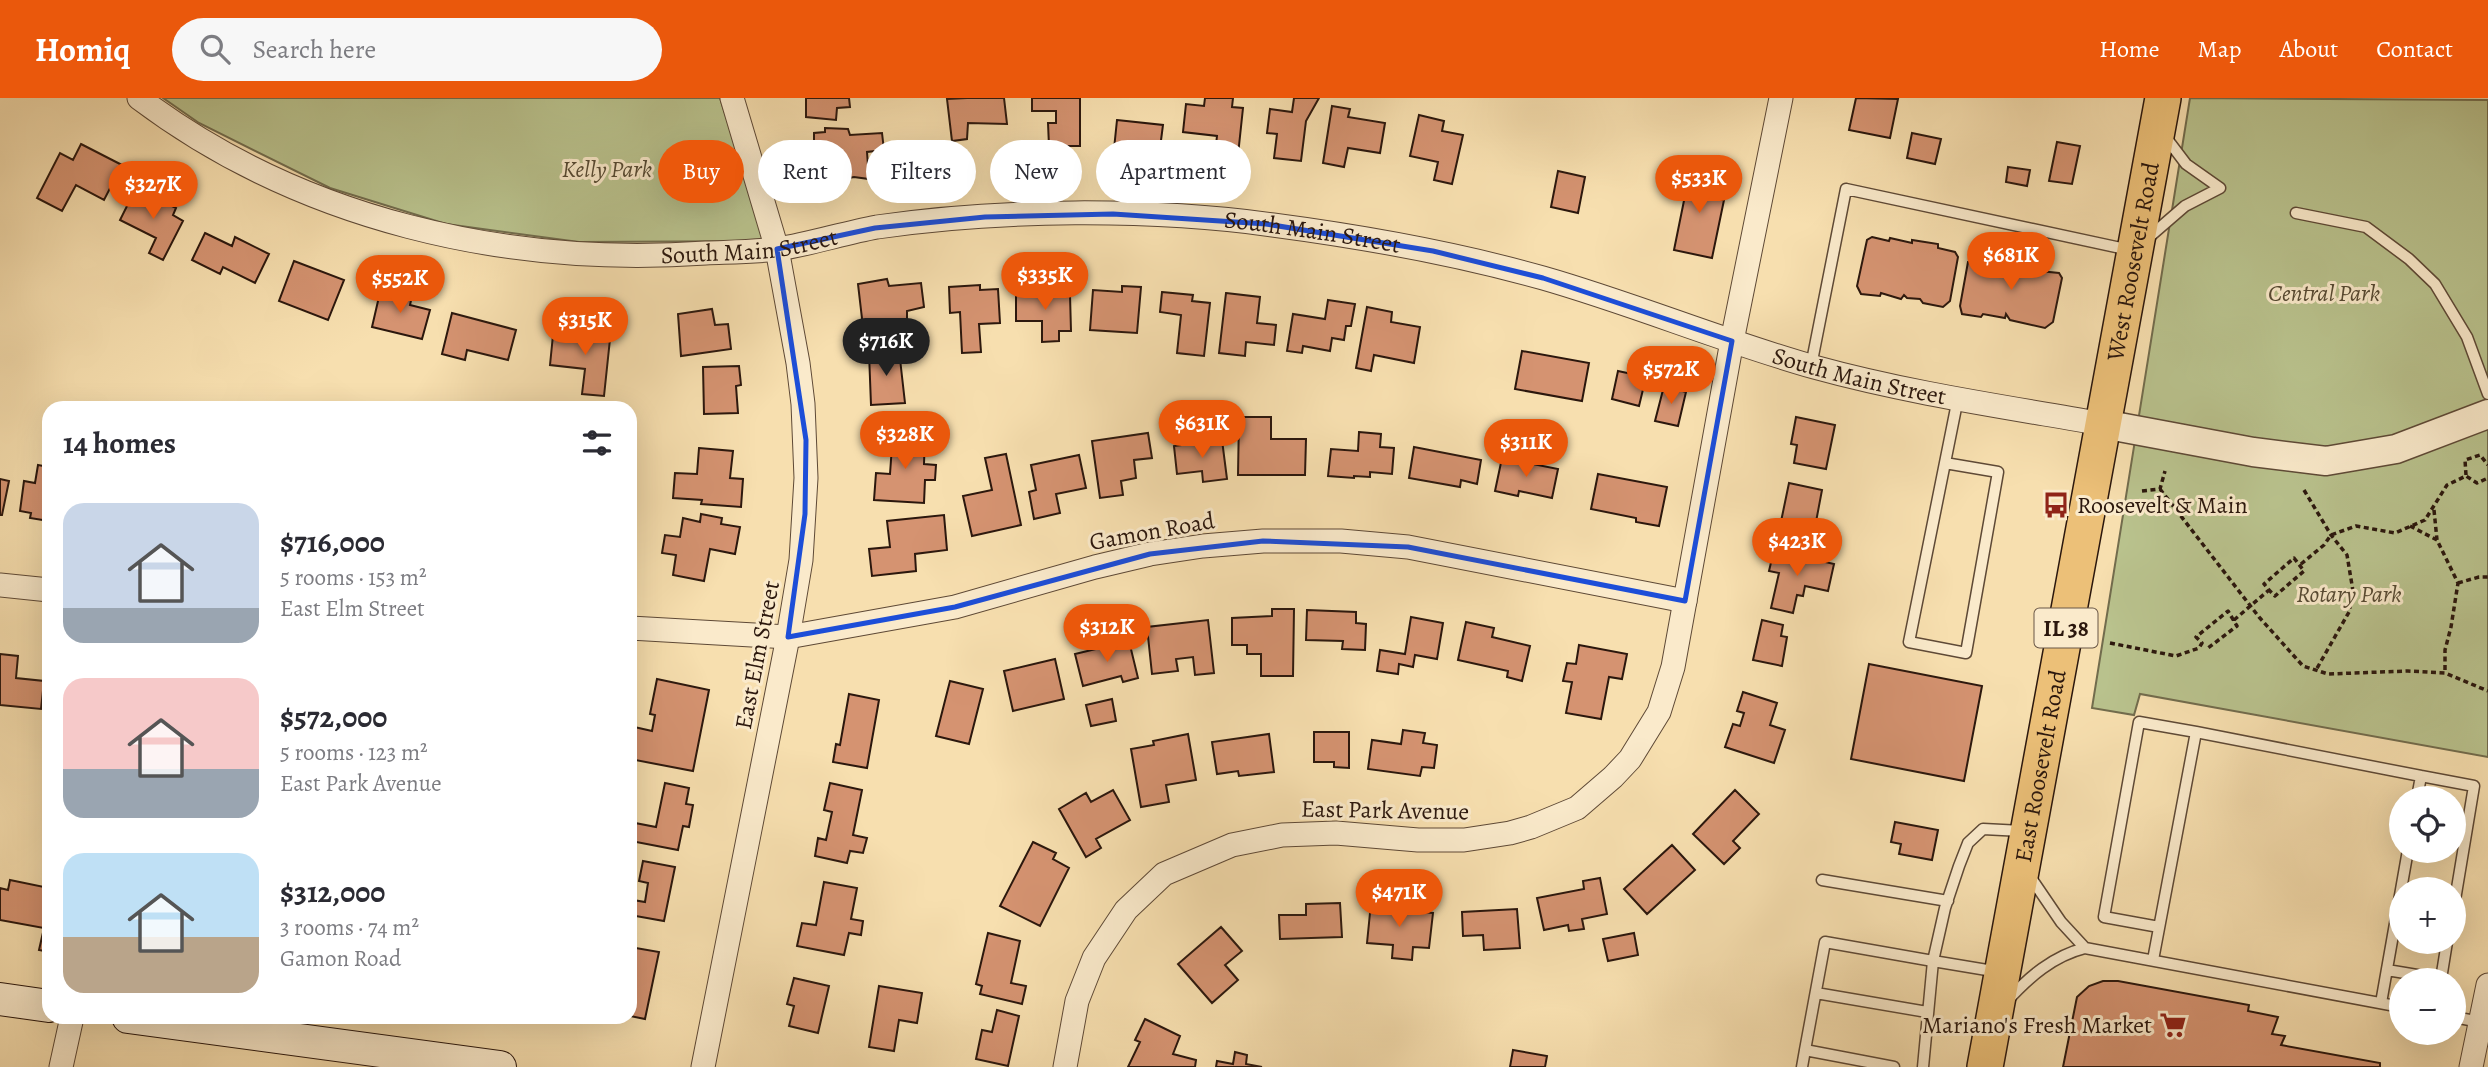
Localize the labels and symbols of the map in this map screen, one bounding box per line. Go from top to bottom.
park label: Kelly Park [562,153,653,185]
pin: $533K [1650,156,1748,215]
street label: West Roosevelt Road [2099,159,2167,364]
pin: $327K [104,162,202,221]
street label: South Main Street [1223,203,1403,261]
street label: South Main Street [660,220,841,271]
pin: $681K [1962,232,2060,292]
pin: $335K [996,252,1094,312]
pin: $552K [351,256,449,315]
park label: Central Park [2268,277,2380,309]
pin: $315K [536,298,634,357]
pin: $716K [837,318,935,378]
street label: South Main Street [1768,339,1949,412]
pin: $572K [1622,346,1720,406]
pin: $631K [1153,400,1251,460]
pin: $328K [856,412,954,471]
pin: $311K [1477,420,1575,479]
place label: Roosevelt & Main [2077,489,2248,521]
bus stop icon: Roosevelt & Main [2041,490,2071,520]
street label: Gamon Road [1087,504,1217,558]
pin: $423K [1748,518,1846,578]
street label: East Elm Street [727,578,787,732]
park label: Rotary Park [2296,578,2402,610]
pin: $312K [1058,604,1156,664]
road number: IL 38 [2035,608,2098,648]
street label: East Roosevelt Road [2007,667,2074,865]
street label: East Park Avenue [1300,793,1470,827]
pin: $471K [1350,870,1448,929]
place label: Mariano's Fresh Market [1922,1009,2152,1041]
supermarket icon: Mariano's Fresh Market [2158,1010,2188,1040]

